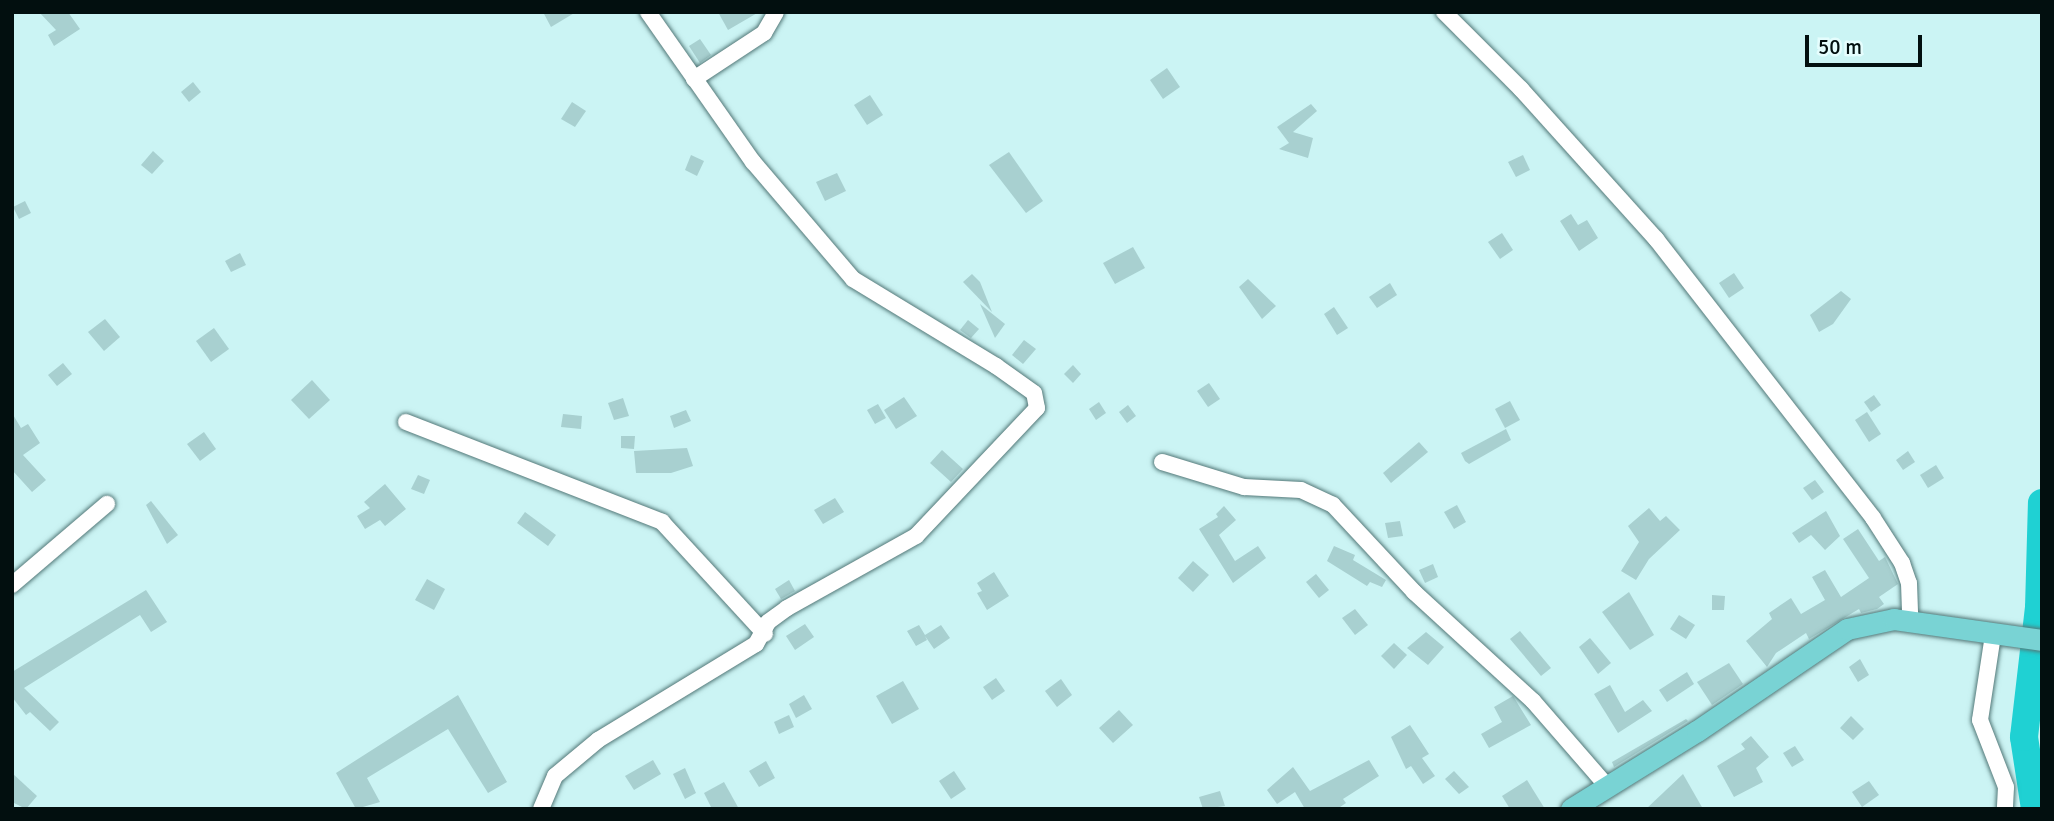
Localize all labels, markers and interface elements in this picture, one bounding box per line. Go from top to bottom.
scale bar [1809,21,1926,65]
text: 50 m [1818,34,1862,60]

